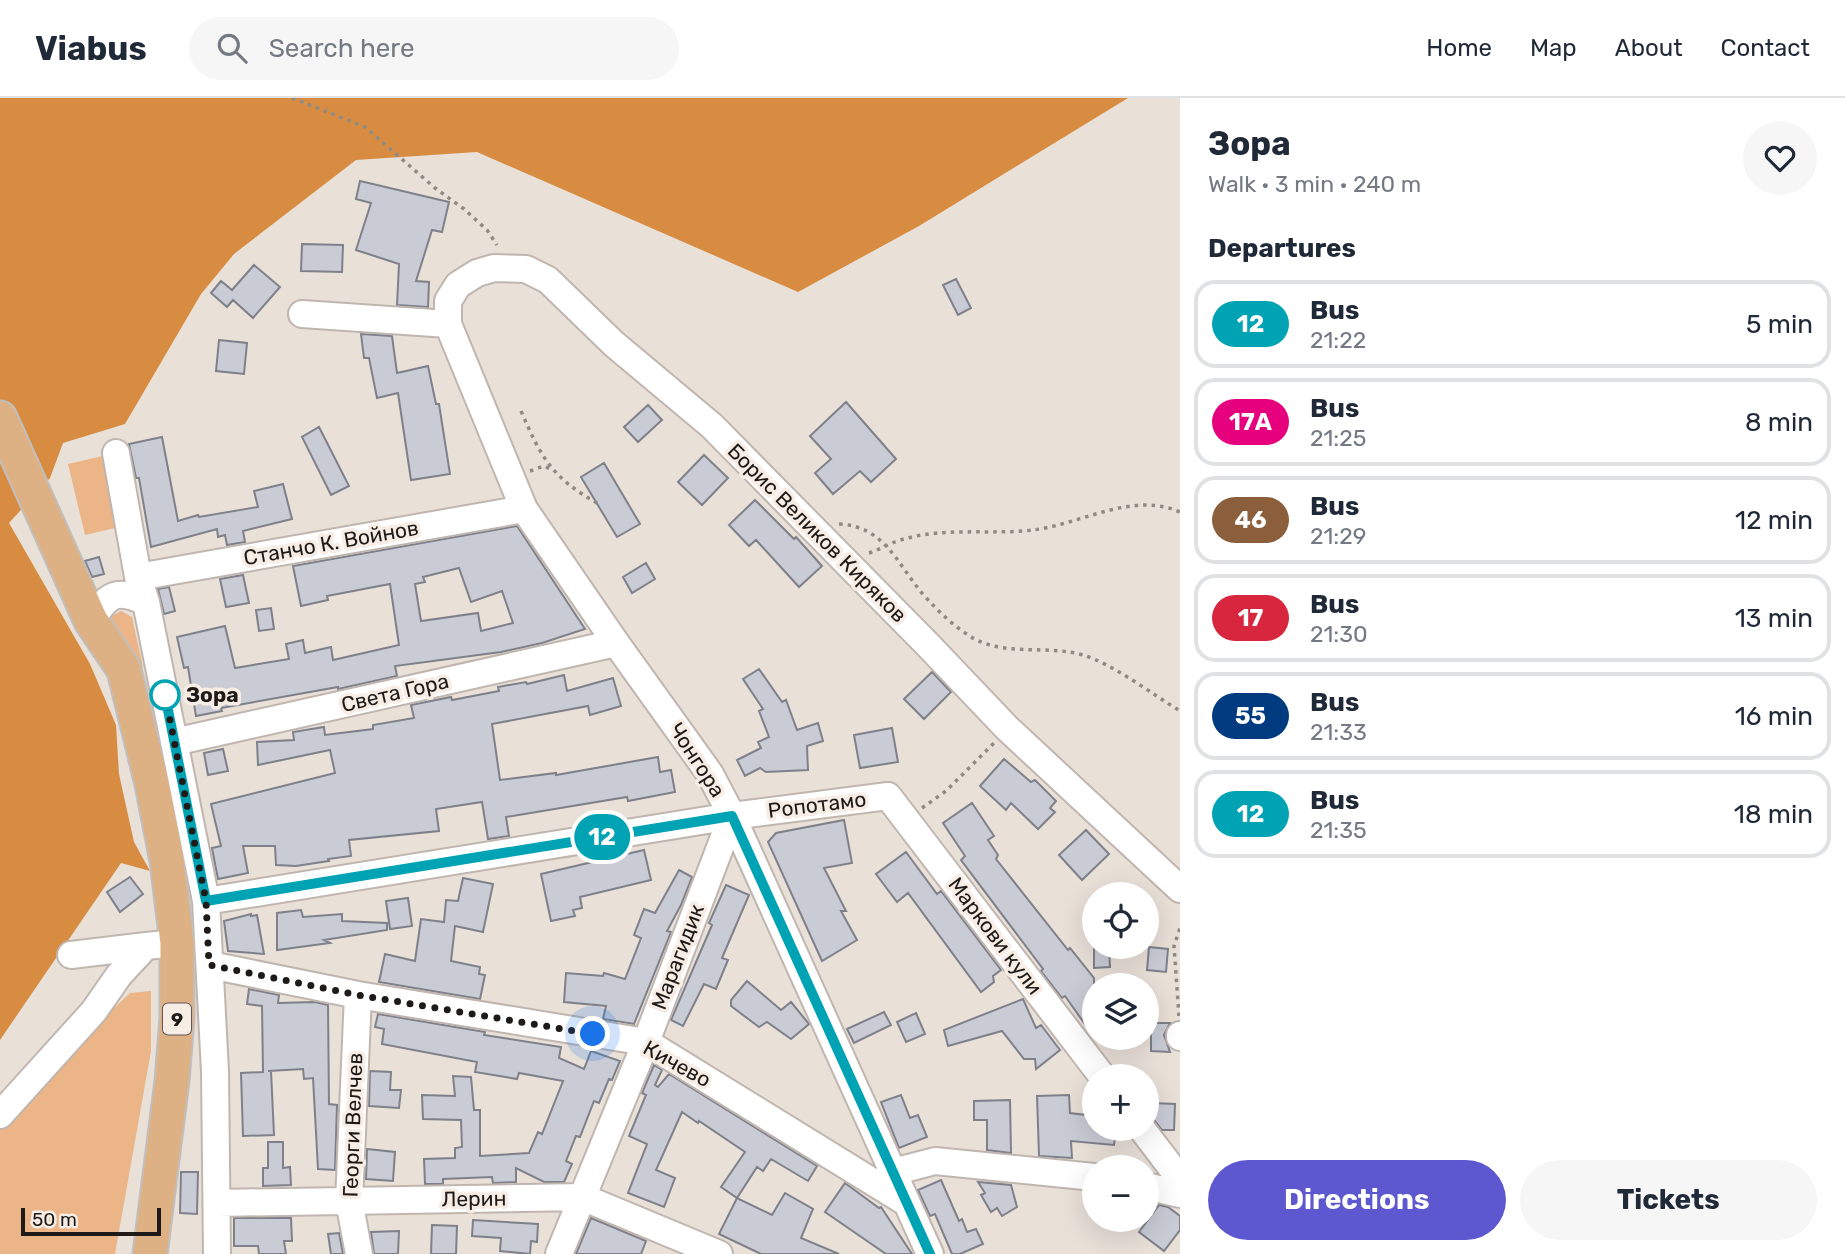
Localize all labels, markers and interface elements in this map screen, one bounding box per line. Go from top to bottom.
search box [189,17,679,80]
text: Viabus [35,29,147,68]
icon: search [213,29,251,67]
text: Search here [269,33,415,64]
text: Home [1426,34,1492,62]
text: Map [1530,34,1577,62]
text: About [1615,34,1683,62]
text: Contact [1721,34,1810,62]
button: heart [1743,121,1817,195]
text: Зора [1208,124,1291,163]
text: Walk · 3 min · 240 m [1208,170,1421,198]
text: Departures [1208,233,1356,264]
text: Bus [1310,295,1359,326]
text: 5 min [1746,309,1813,340]
text: 12 [1237,310,1264,338]
text: 21:22 [1310,326,1366,354]
text: Bus [1310,393,1359,424]
text: 8 min [1745,407,1813,438]
text: 17А [1229,408,1272,436]
text: 21:25 [1310,424,1366,452]
street label: Борис Великов Киряков [723,438,912,627]
text: Bus [1310,491,1359,522]
text: 12 min [1735,505,1813,536]
text: 46 [1234,506,1267,534]
street label: Станчо К. Войнов [241,515,420,570]
text: 21:29 [1310,522,1366,550]
text: Bus [1310,589,1359,620]
text: 13 min [1735,603,1813,634]
text: 17 [1238,604,1263,632]
text: 21:30 [1310,620,1368,648]
street label: Света Гора [339,668,451,717]
marker: Зора [150,680,180,710]
place label: Зора [186,682,239,707]
text: Bus [1310,687,1359,718]
text: 16 min [1735,701,1813,732]
text: 55 [1235,702,1266,730]
street label: Чонгора [664,718,731,802]
text: 21:33 [1310,718,1367,746]
text: Bus [1310,785,1359,816]
street label: Ропотамо [766,786,867,823]
text: 18 min [1734,799,1813,830]
text: 12 [1237,800,1264,828]
line badge: 12 [570,814,634,860]
text: 21:35 [1310,816,1367,844]
text: 12 [588,823,616,851]
street label: Маркови кули [943,872,1048,999]
map controls [1082,882,1159,1232]
button: locate [1082,882,1159,959]
street label: Марагидик [646,901,709,1013]
button: layers [1082,973,1159,1050]
road number: 9 [163,1004,191,1035]
your location [575,1016,610,1051]
street label: Кичево [639,1035,715,1092]
street label: Георги Велчев [337,1052,368,1198]
button: + [1082,1064,1159,1141]
button: − [1082,1155,1159,1232]
button: Directions [1208,1160,1506,1240]
button: Tickets [1520,1160,1817,1240]
street label: Лерин [441,1185,507,1212]
scale bar [21,1205,161,1237]
text: 50 m [32,1208,77,1231]

